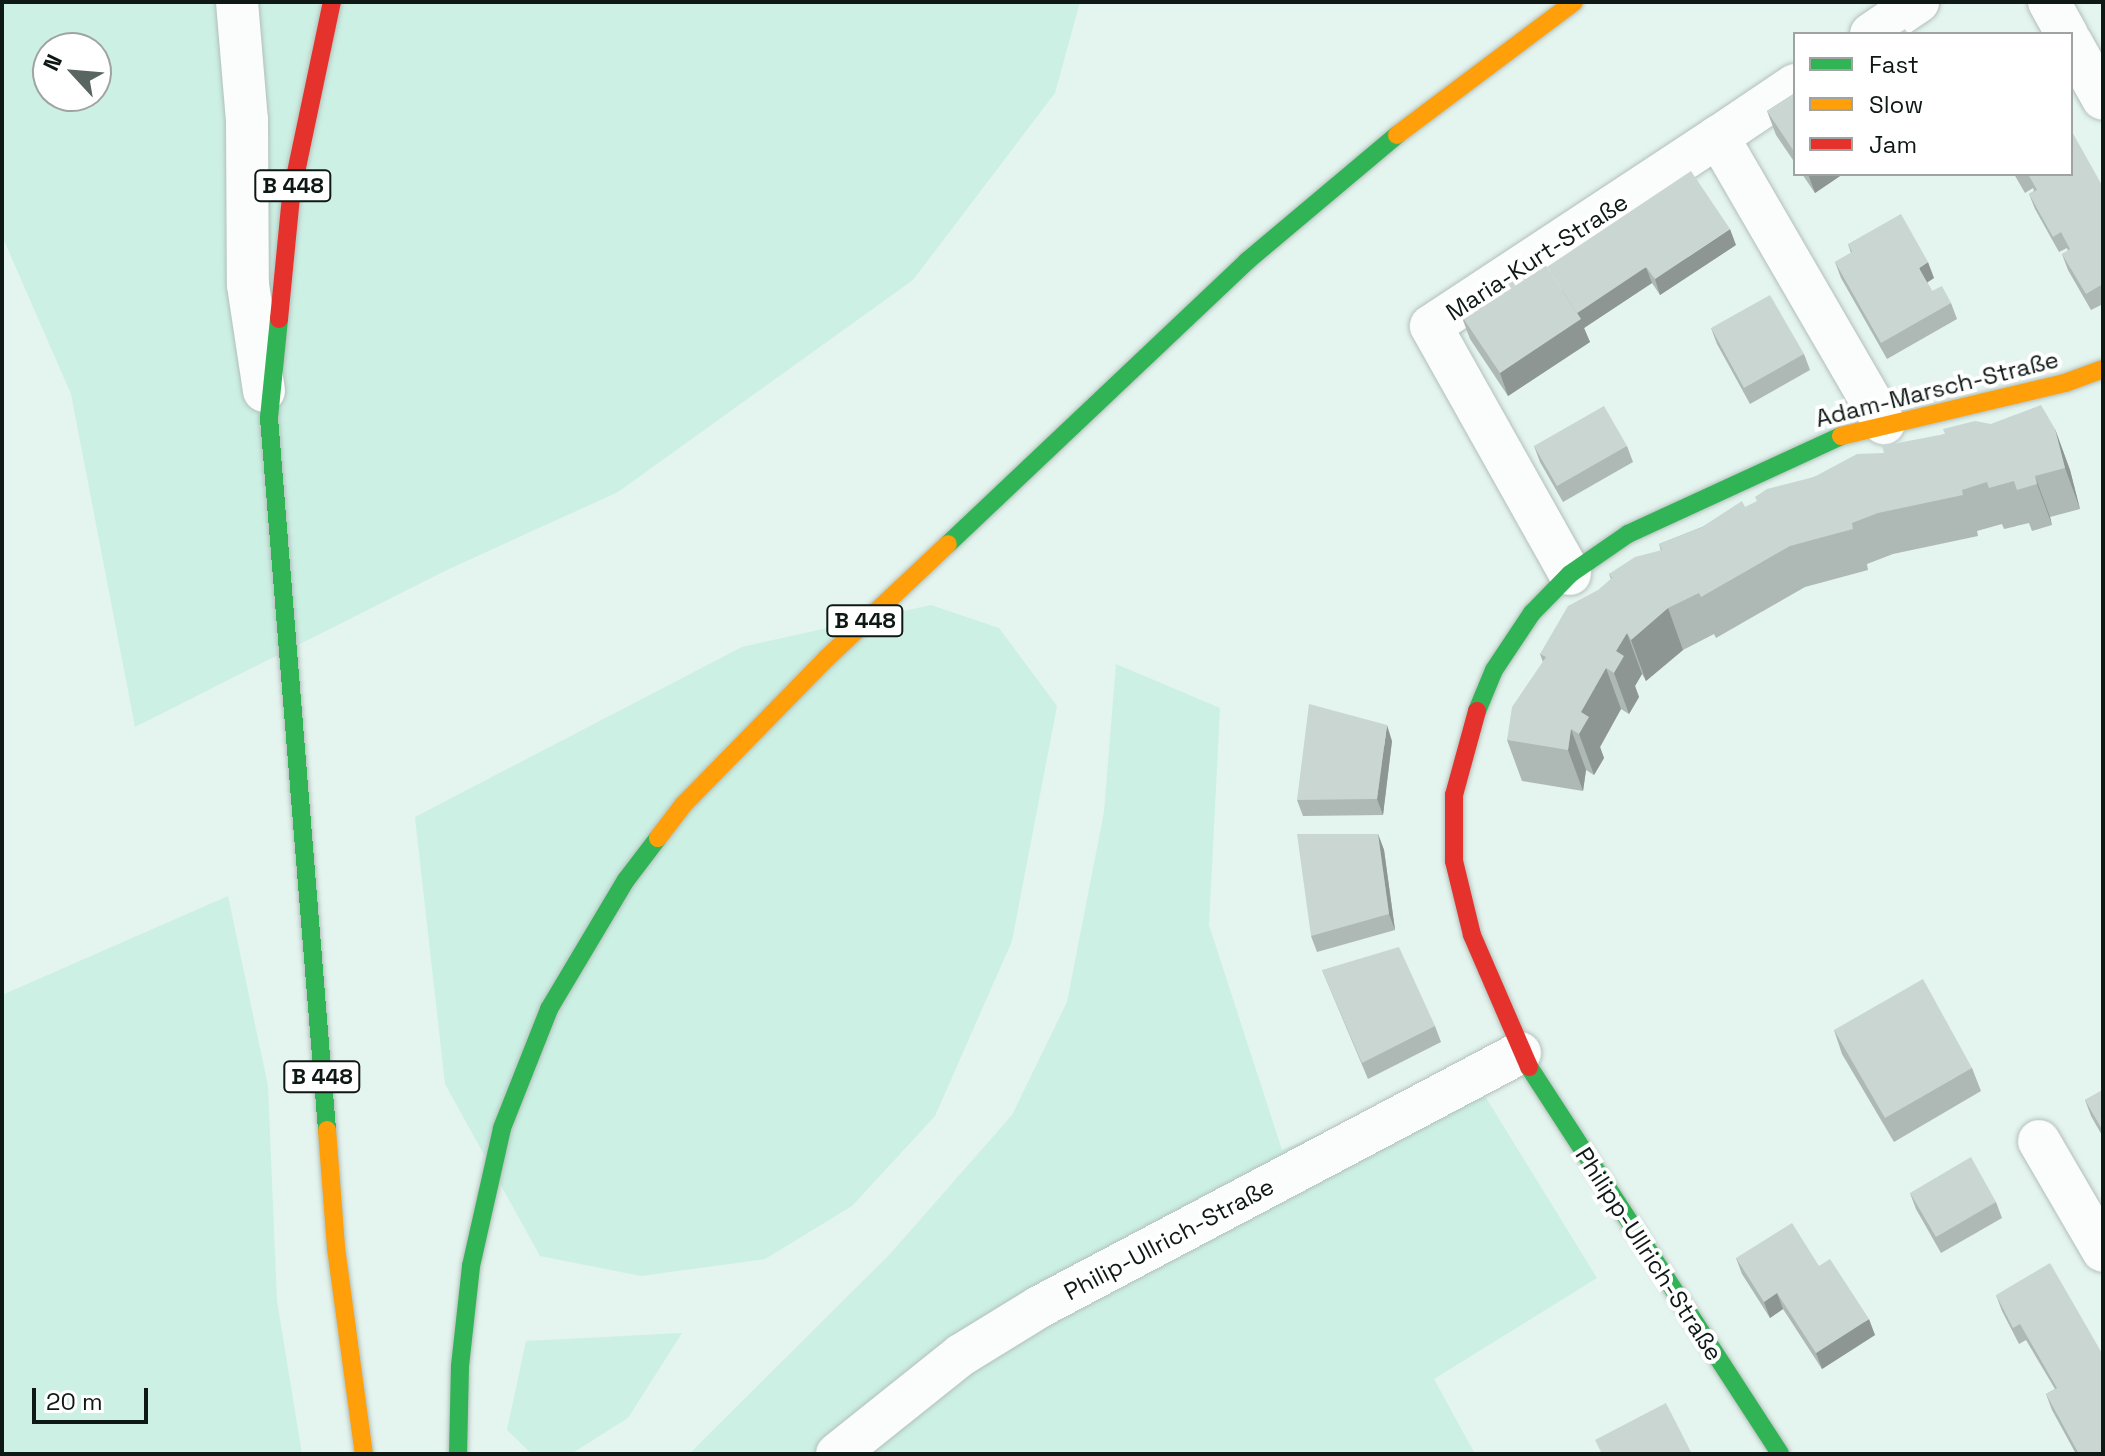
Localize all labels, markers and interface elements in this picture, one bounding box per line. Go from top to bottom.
north arrow [32,32,112,112]
legend [1793,32,2073,176]
text: Fast [1869,49,1919,80]
text: N [36,50,68,75]
text: Slow [1869,89,1923,120]
text: Jam [1869,129,1917,160]
road number: B 448 [253,168,333,204]
street label: Maria-Kurt-Straße [1441,187,1633,327]
street label: Adam-Marsch-Straße [1813,345,2061,433]
road number: B 448 [825,603,905,639]
road number: B 448 [282,1059,362,1095]
street label: Philipp-Ullrich-Straße [1569,1142,1729,1366]
street label: Philip-Ullrich-Straße [1059,1172,1279,1306]
scale bar [36,1372,152,1422]
text: 20 m [46,1386,103,1417]

